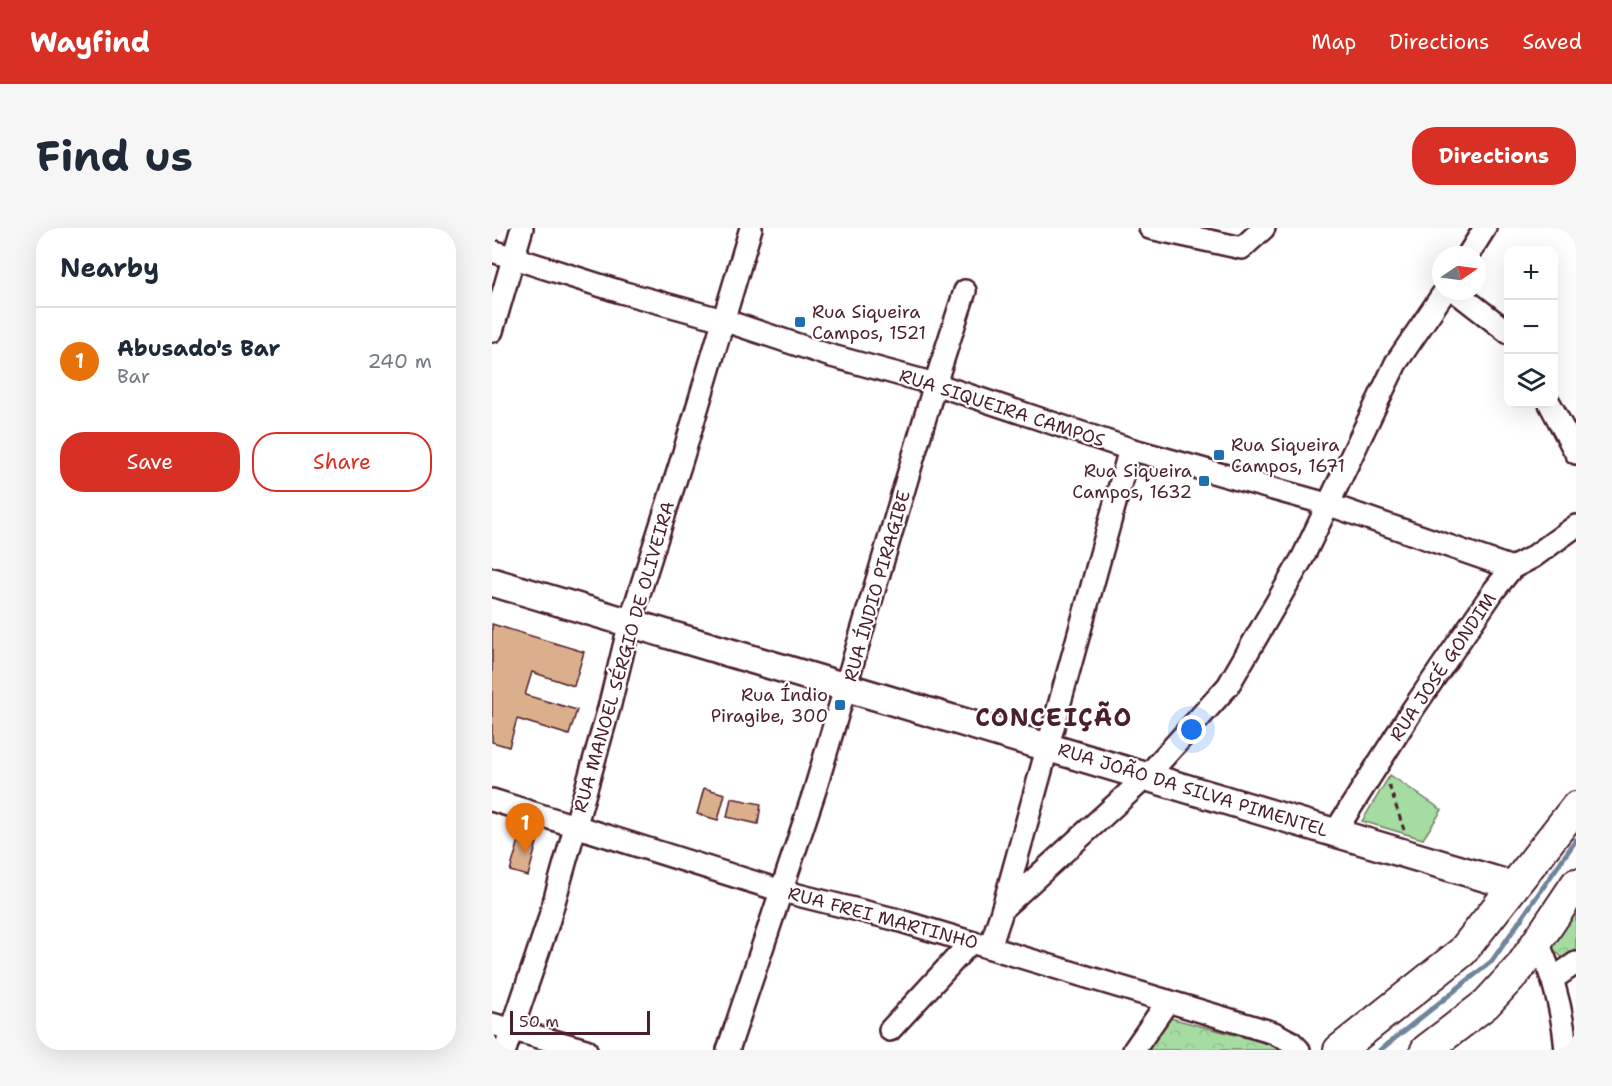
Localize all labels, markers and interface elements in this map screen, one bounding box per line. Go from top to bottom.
text: Wayfind [30,23,150,61]
text: Map [1311,28,1356,56]
text: Directions [1389,28,1489,56]
text: Saved [1522,28,1582,56]
button: Directions [1412,127,1576,185]
text: Find us [36,128,193,184]
north arrow [1432,246,1486,300]
map controls [1504,246,1558,408]
button: + [1504,246,1558,300]
text: Nearby [60,250,159,285]
place label: Rua Siqueira Campos, 1521 [812,300,926,345]
button: − [1504,300,1558,354]
marker: Rua Siqueira Campos, 1521 [793,315,807,329]
text: Abusado's Bar [117,334,280,363]
text: 1 [75,348,84,374]
text: 240 m [367,348,432,374]
button: layers [1504,354,1558,408]
text: Bar [117,363,150,389]
street label: RUA SIQUEIRA CAMPOS [896,363,1108,453]
button: Save [60,432,240,492]
button: Share [252,432,432,492]
place label: Rua Siqueira Campos, 1671 [1231,433,1345,478]
marker: Rua Siqueira Campos, 1671 [1212,448,1226,462]
place label: Rua Siqueira Campos, 1632 [1072,459,1192,504]
marker: Rua Siqueira Campos, 1632 [1197,474,1211,488]
street label: RUA ÍNDIO PIRAGIBE [838,488,916,684]
street label: RUA MANOEL SÉRGIO DE OLIVEIRA [568,499,680,815]
street label: RUA JOSÉ GONDIM [1384,588,1502,746]
place label: Rua Índio Piragibe, 300 [711,683,828,728]
marker: Rua Índio Piragibe, 300 [833,698,847,712]
district label: CONCEIÇÃO [975,701,1133,734]
your location [1177,715,1206,744]
street label: RUA JOÃO DA SILVA PIMENTEL [1055,737,1331,843]
pin: 1 [506,804,544,853]
street label: RUA FREI MARTINHO [785,881,981,955]
scale bar [510,1008,650,1036]
text: 50 m [519,1011,559,1032]

